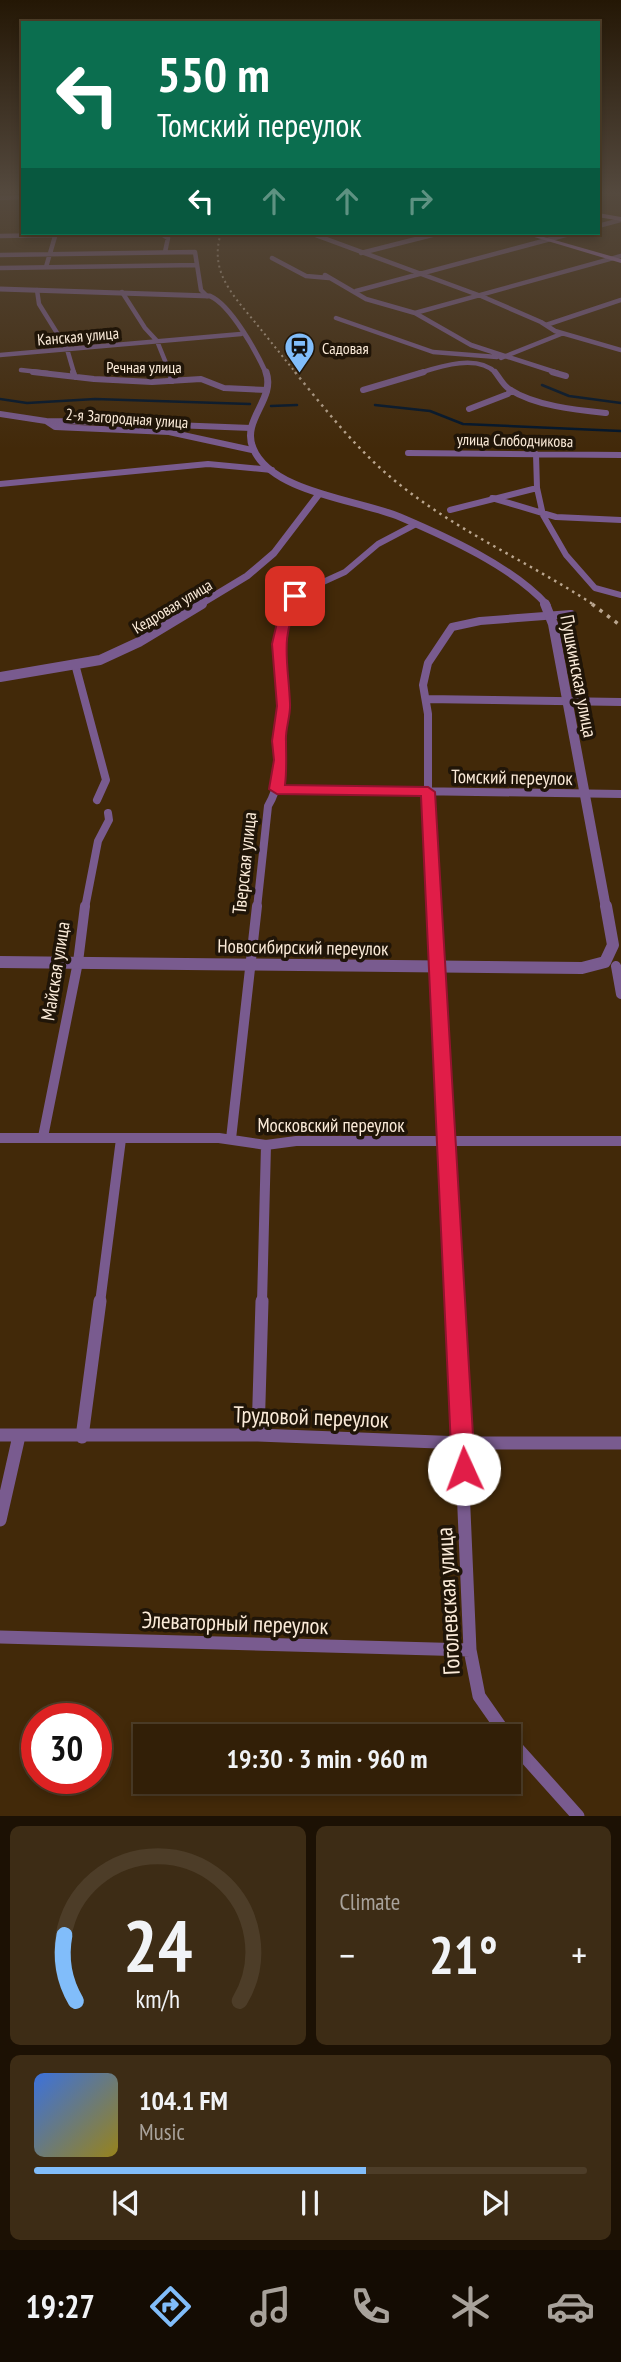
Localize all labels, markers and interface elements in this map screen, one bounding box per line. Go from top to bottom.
text: 550 m [157,42,270,106]
icon: left [42,49,133,140]
text: Томский переулок [157,104,362,146]
icon: left [182,182,220,220]
icon: ahead [255,182,293,220]
icon: ahead [328,182,366,220]
icon: right [401,182,439,220]
street label: Канская улица [36,322,120,350]
station icon: Садовая [282,331,316,375]
place label: Садовая [322,338,369,358]
street label: Речная улица [106,357,182,377]
street label: 2-я Загородная улица [65,404,189,432]
street label: улица Слободчикова [457,429,573,451]
pin [265,566,325,626]
street label: Кедровая улица [128,574,216,638]
icon: arrive [276,577,314,615]
street label: Пушкинская улица [555,613,603,739]
street label: Томский переулок [451,764,574,790]
street label: Тверская улица [227,811,261,915]
street label: Майская улица [35,920,75,1022]
street label: Новосибирский переулок [217,934,389,961]
street label: Московский переулок [257,1113,405,1137]
street label: Трудовой переулок [233,1399,389,1434]
position arrow [427,1432,501,1506]
street label: Гоголевская улица [429,1526,466,1676]
street label: Элеваторный переулок [141,1605,329,1640]
speed limit sign: 30 [21,1703,112,1794]
text: 19:30 · 3 min · 960 m [227,1742,427,1775]
text: Climate [340,1887,400,1916]
text: 24 [123,1898,193,1992]
text: 21° [429,1921,498,1988]
text: − [340,1930,355,1979]
text: + [571,1930,587,1979]
text: km/h [136,1983,180,2015]
text: 104.1 FM [139,2084,228,2117]
text: Music [139,2117,185,2146]
icon: previous [107,2184,145,2222]
icon: pause [291,2184,329,2222]
icon: next [476,2184,514,2222]
icon: directions [146,2282,195,2331]
icon: music [246,2282,295,2331]
icon: phone [346,2282,395,2331]
icon: climate [446,2282,495,2331]
icon: car [546,2282,595,2331]
text: 19:27 [26,2285,95,2327]

